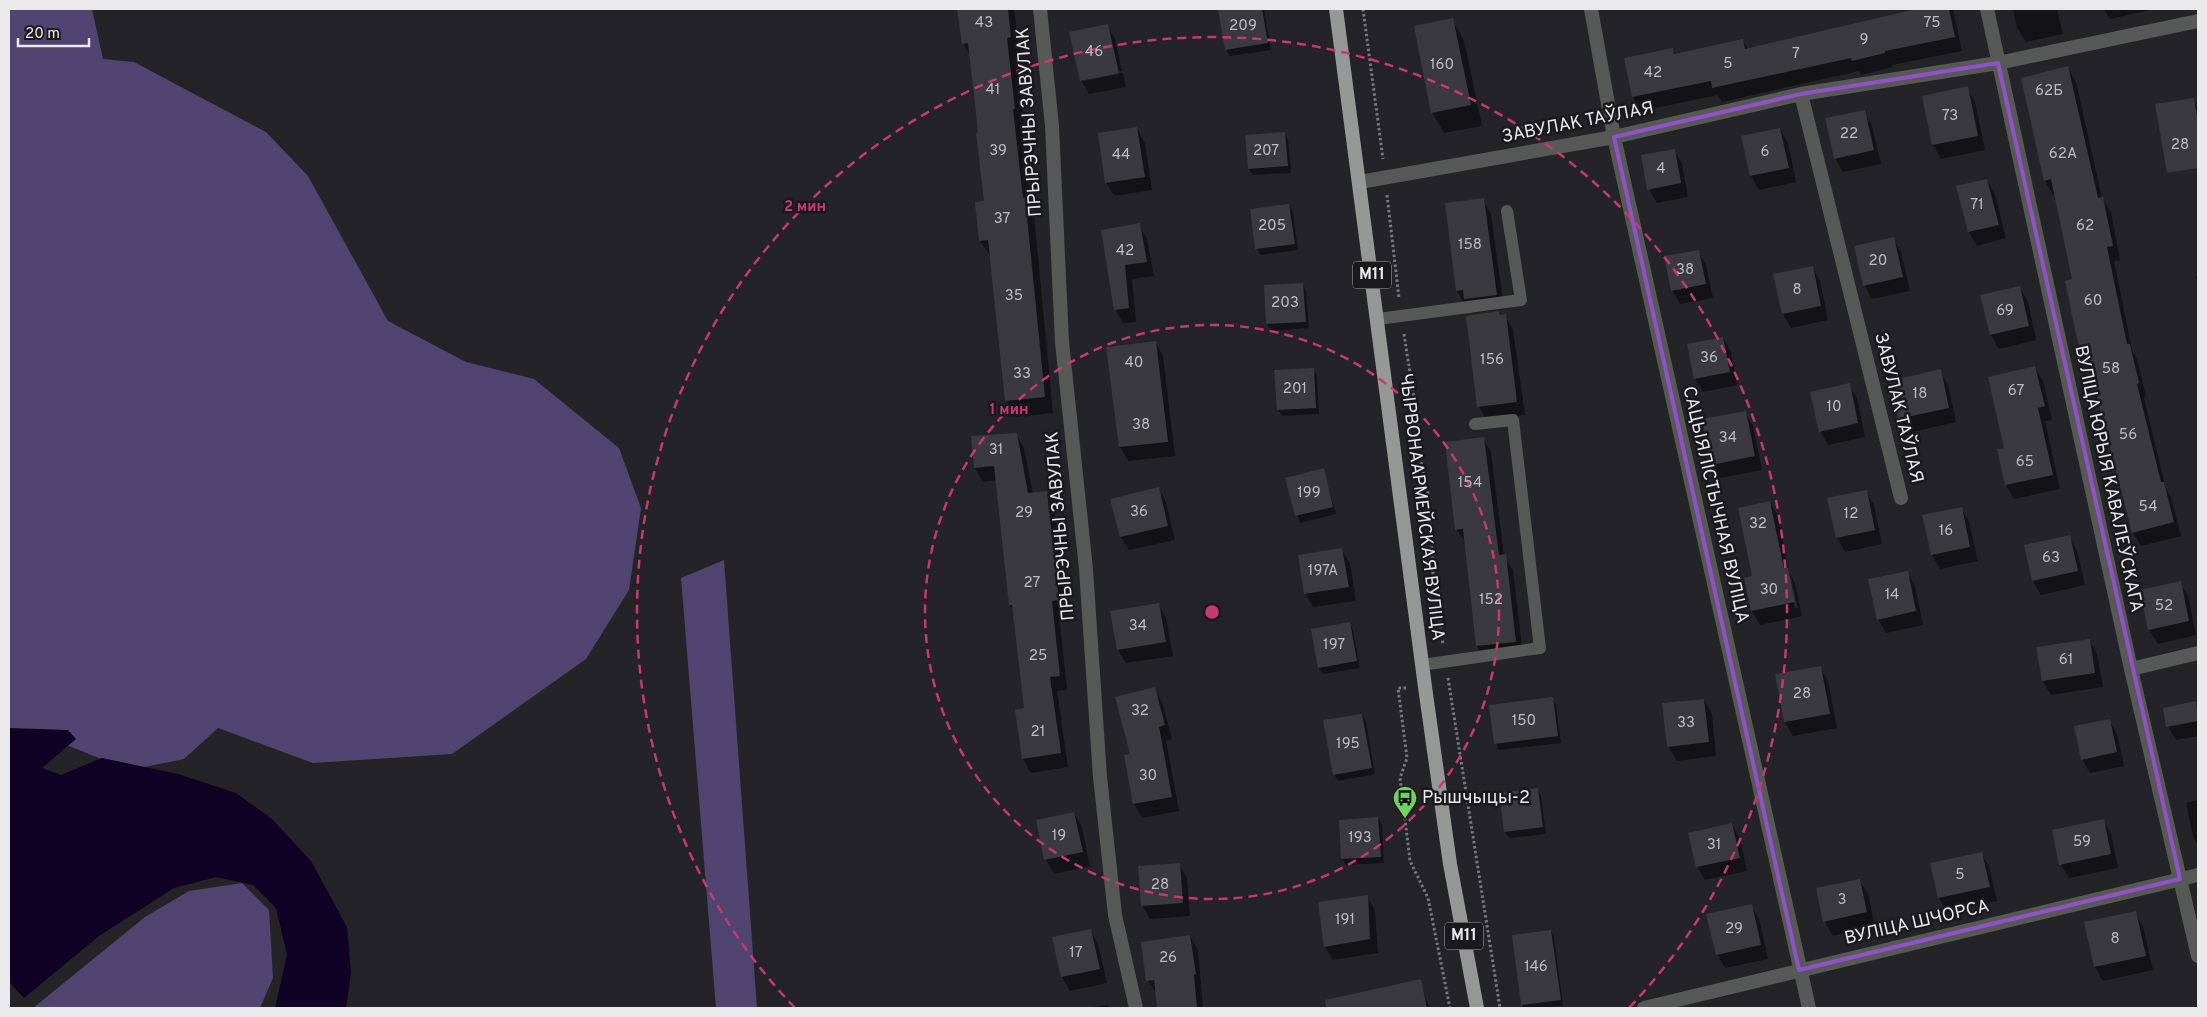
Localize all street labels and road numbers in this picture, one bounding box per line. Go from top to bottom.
street label: ПРЫРЭЧНЫ ЗАВУЛАК [1012,26,1048,218]
street label: ЗАВУЛАК ТАЎЛАЯ [1500,95,1656,149]
road number: М11 [1353,262,1391,288]
street label: ЗАВУЛАК ТАЎЛАЯ [1868,330,1930,486]
street label: ВУЛІЦА ЮРЫЯ КАВАЛЕЎСКАГА [2068,343,2150,615]
street label: ЧЫРВОНААРМЕЙСКАЯ ВУЛІЦА [1393,372,1451,642]
street label: САЦЫЯЛІСТЫЧНАЯ ВУЛІЦА [1677,384,1753,626]
street label: ПРЫРЭЧНЫ ЗАВУЛАК [1041,430,1081,622]
street label: ВУЛІЦА ШЧОРСА [1842,895,1992,951]
road number: М11 [1445,922,1483,949]

